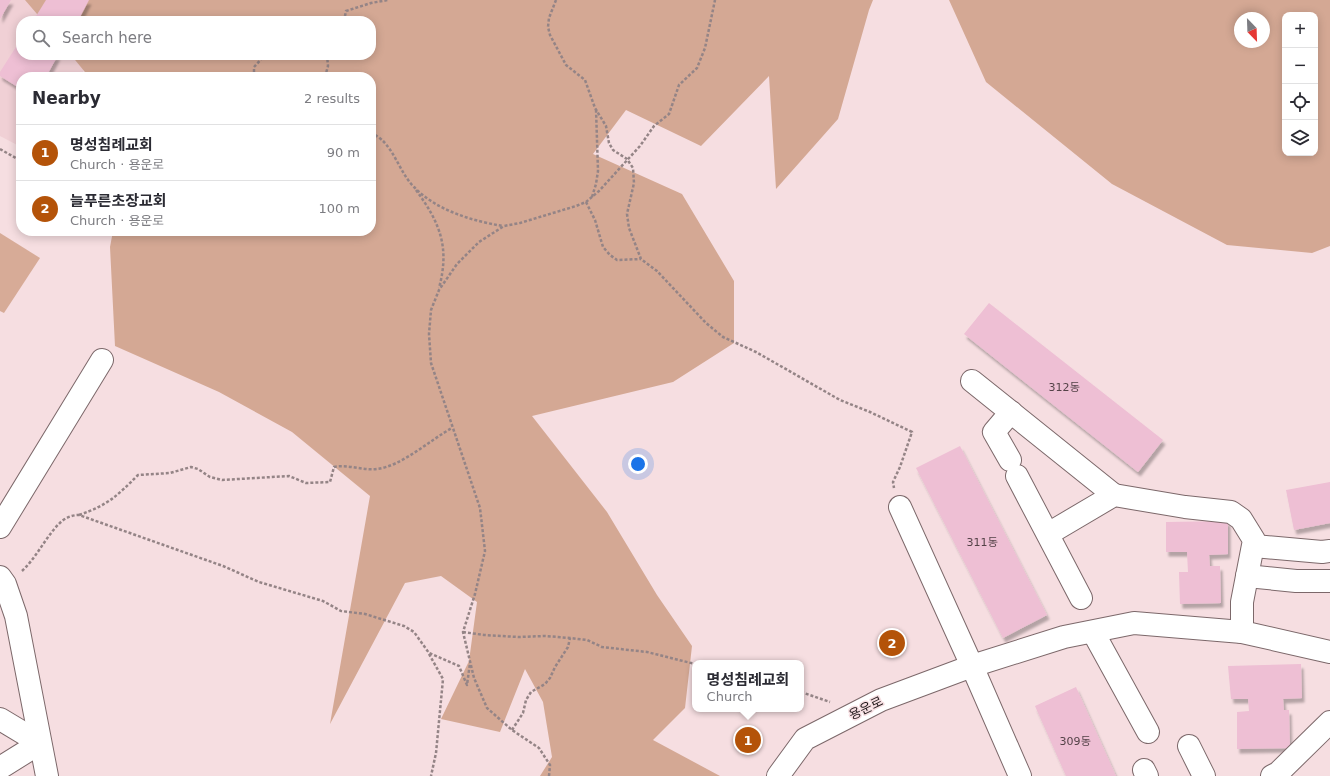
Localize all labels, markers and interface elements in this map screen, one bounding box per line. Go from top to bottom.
north arrow [1234,12,1270,48]
map controls [1282,12,1318,156]
button: + [1282,12,1318,48]
search box [16,16,376,60]
icon: search [30,27,52,49]
text: Search here [62,29,152,47]
button: − [1282,48,1318,84]
button: locate [1282,84,1318,120]
text: Nearby [32,88,101,108]
text: 2 results [304,91,360,106]
button: layers [1282,120,1318,156]
text: 명성침례교회 [70,136,153,154]
text: 1 [40,145,50,160]
text: 90 m [327,145,360,160]
text: Church · 용운로 [70,157,164,172]
text: 늘푸른초장교회 [70,192,167,210]
text: 2 [40,201,50,216]
text: 100 m [318,201,360,216]
text: Church · 용운로 [70,213,164,228]
house number: 312동 [1048,381,1080,394]
your location [628,454,648,474]
house number: 311동 [966,536,998,549]
pin: 2 [879,628,905,658]
popup [692,660,804,712]
text: 명성침례교회 [707,671,789,689]
text: Church [707,689,753,704]
street label: 용운로 [847,693,885,723]
pin: 1 [735,725,761,755]
house number: 309동 [1059,735,1091,748]

